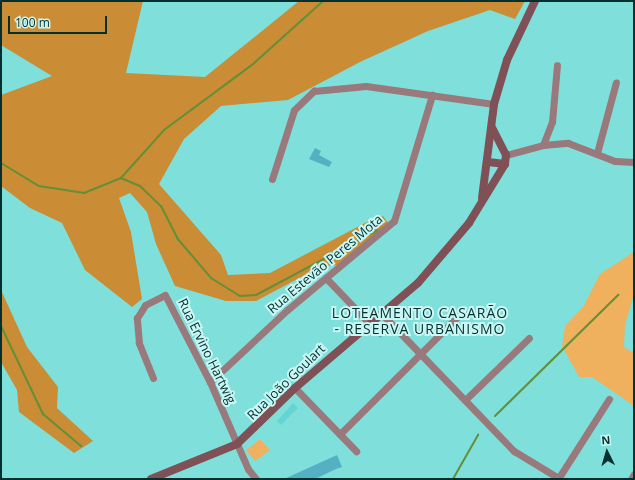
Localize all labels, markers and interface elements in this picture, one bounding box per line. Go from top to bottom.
scale bar [10,8,109,34]
text: 100 m [15,14,50,31]
street label: Rua Estevão Peres Mota [264,211,386,317]
street label: Rua Ervino Hartwig [175,296,239,406]
district label: LOTEAMENTO CASARÃO - RESERVA URBANISMO [332,305,508,338]
street label: Rua João Goulart [244,341,328,423]
north arrow [587,432,627,472]
text: N [601,432,611,447]

